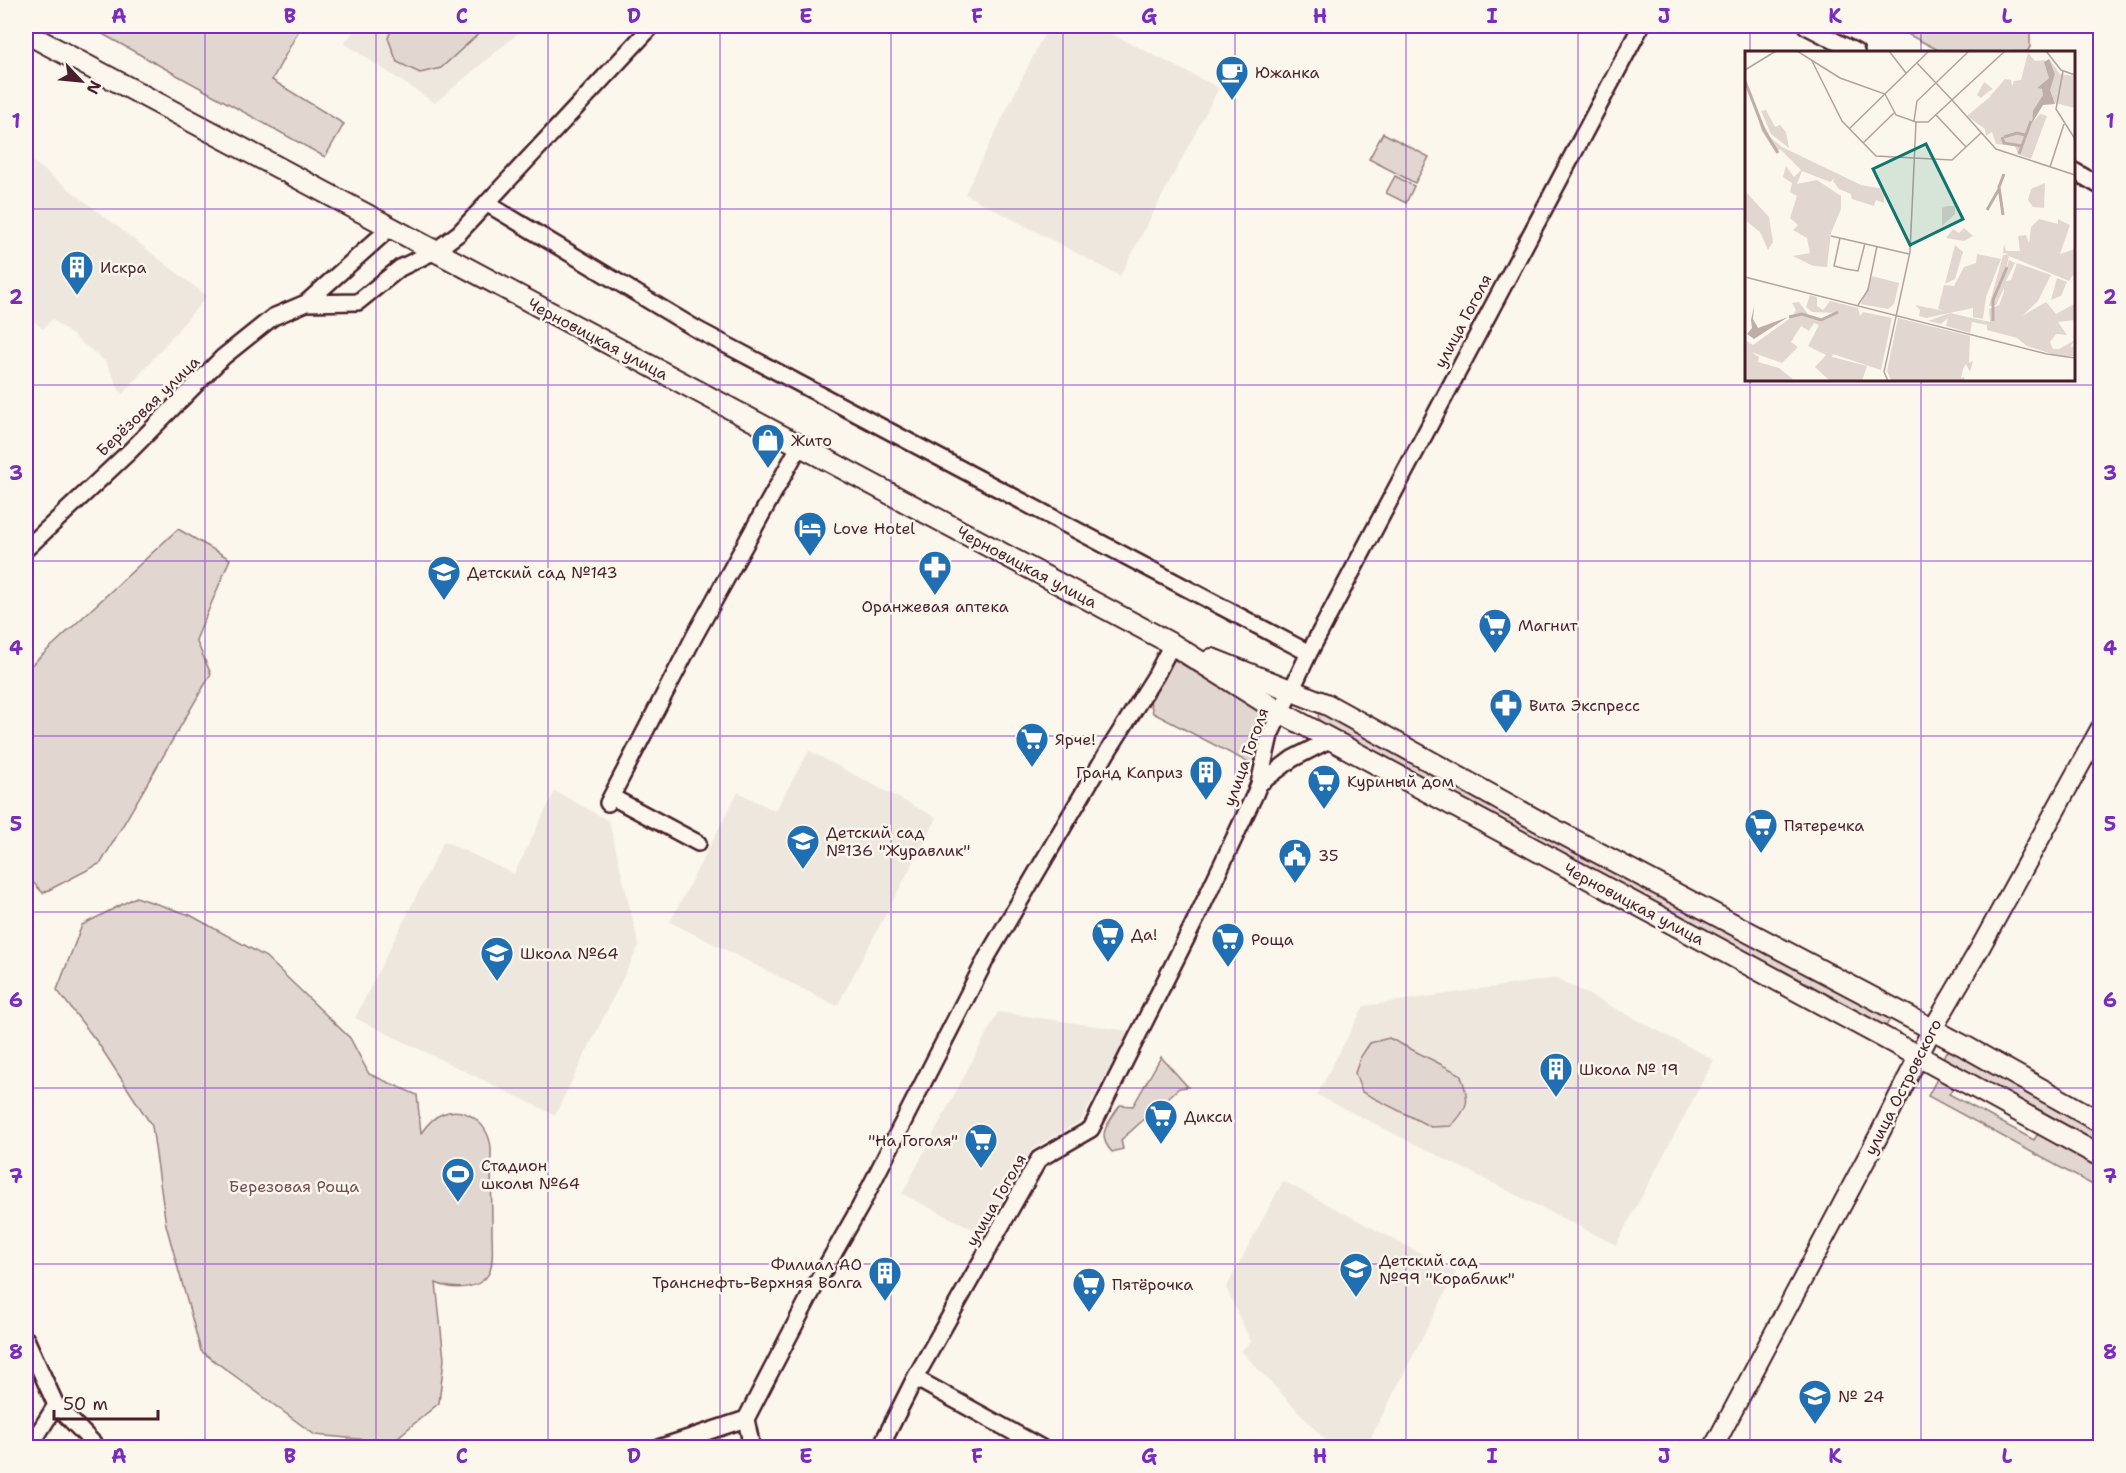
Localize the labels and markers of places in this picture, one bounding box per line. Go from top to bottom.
cafe icon: Южанка [1214,54,1250,101]
place label: Южанка [1255,62,1319,83]
building icon: Искра [59,249,95,296]
place label: Искра [100,257,146,278]
shop icon: Жито [750,422,786,469]
place label: Жито [791,430,832,451]
hotel icon: Love Hotel [792,510,828,557]
place label: Love Hotel [833,518,915,539]
pharmacy icon: Оранжевая аптека [917,549,953,596]
school or university icon: Детский сад №143 [426,554,462,601]
place label: Детский сад №143 [467,562,618,583]
place label: Оранжевая аптека [861,596,1009,617]
supermarket icon: Магнит [1477,607,1513,654]
place label: Магнит [1518,615,1579,636]
pharmacy icon: Вита Экспресс [1488,687,1524,734]
place label: Вита Экспресс [1529,695,1640,716]
supermarket icon: Ярче! [1014,721,1050,768]
place label: Ярче! [1055,729,1096,750]
building icon: Гранд Каприз [1188,754,1224,801]
place label: Гранд Каприз [1076,762,1183,783]
supermarket icon: Куриный дом [1306,763,1342,810]
place label: Куриный дом [1347,771,1454,792]
supermarket icon: Пятеречка [1743,807,1779,854]
place label: Пятеречка [1784,815,1864,836]
place label: Детский сад №136 "Журавлик" [826,822,970,861]
school or university icon: Детский сад №136 "Журавлик" [785,823,821,870]
public building icon: 35 [1277,837,1313,884]
place label: 35 [1318,845,1339,866]
supermarket icon: Да! [1090,916,1126,963]
supermarket icon: Роща [1210,921,1246,968]
place label: Да! [1131,924,1157,945]
place label: Роща [1251,929,1294,950]
school or university icon: Школа №64 [479,935,515,982]
place label: Школа №64 [520,943,618,964]
building icon: Школа № 19 [1538,1051,1574,1098]
place label: Школа № 19 [1579,1059,1678,1080]
supermarket icon: Дикси [1143,1098,1179,1145]
place label: Дикси [1184,1106,1233,1127]
supermarket icon: "На Гоголя" [963,1122,999,1169]
place label: "На Гоголя" [868,1130,958,1151]
place label: Стадион школы №64 [481,1155,580,1194]
sports icon: Стадион школы №64 [440,1156,476,1203]
place label: Детский сад №99 "Кораблик" [1379,1250,1515,1289]
school or university icon: Детский сад №99 "Кораблик" [1338,1251,1374,1298]
place label: Филиал АО Транснефть-Верхняя Волга [652,1254,862,1293]
building icon: Филиал АО Транснефть-Верхняя Волга [867,1255,903,1302]
supermarket icon: Пятёрочка [1071,1266,1107,1313]
place label: Пятёрочка [1112,1274,1193,1295]
school or university icon: № 24 [1797,1378,1833,1425]
place label: № 24 [1838,1386,1884,1407]

